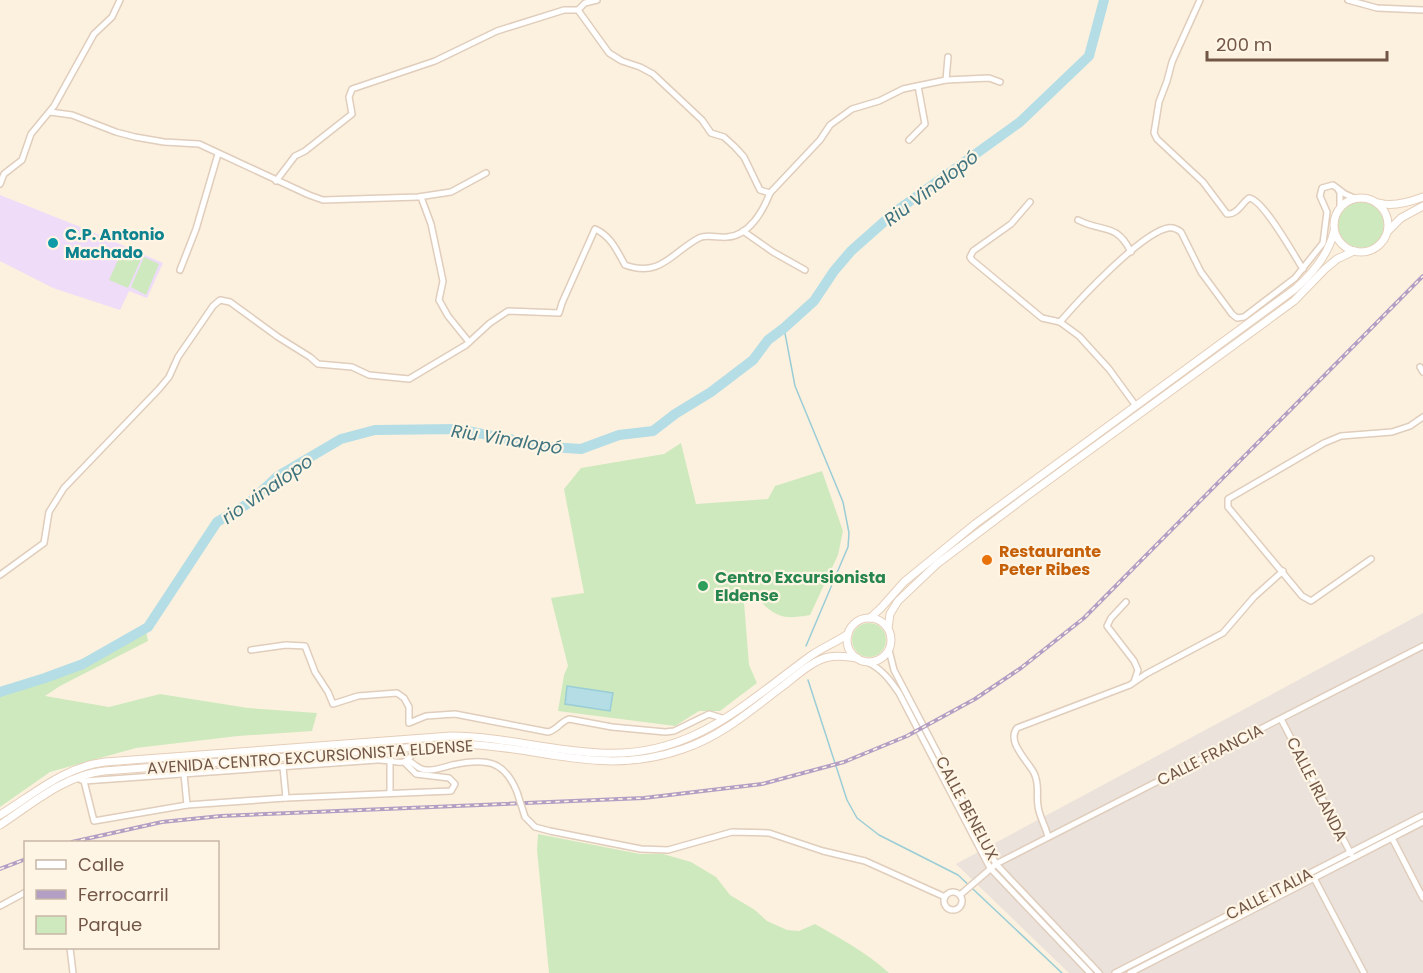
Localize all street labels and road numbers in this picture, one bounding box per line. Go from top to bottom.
street label: CALLE FRANCIA [1153,718,1267,792]
street label: CALLE IRLANDA [1281,733,1353,845]
street label: AVENIDA CENTRO EXCURSIONISTA ELDENSE [146,734,474,780]
street label: CALLE BENELUX [930,752,1004,864]
street label: CALLE ITALIA [1222,862,1316,926]

